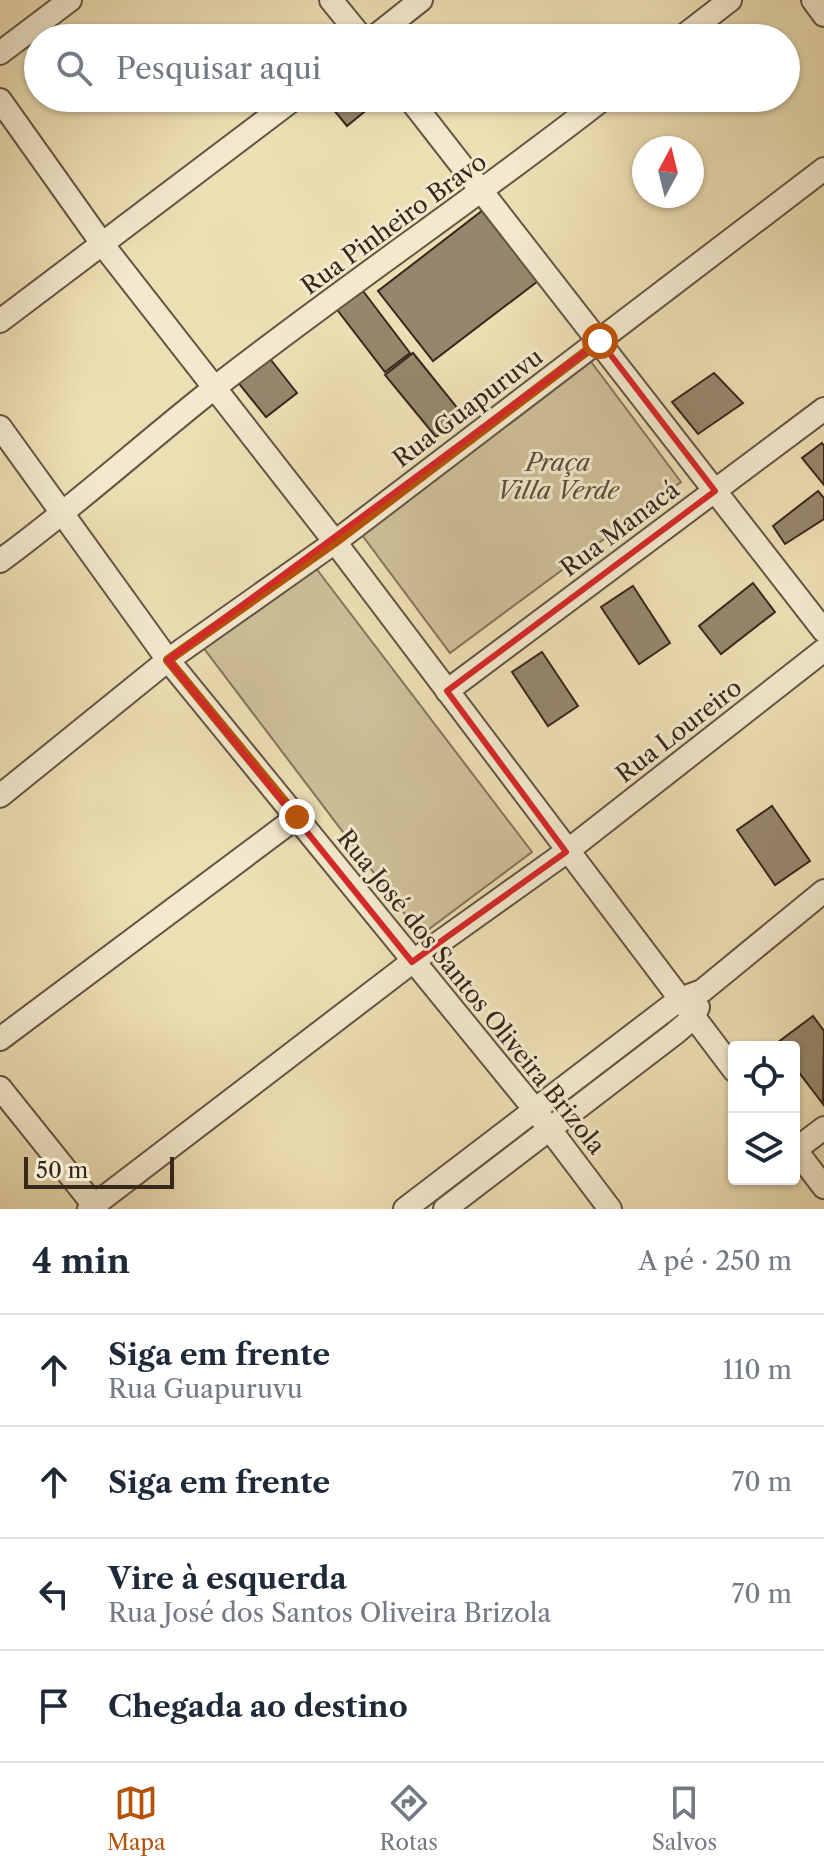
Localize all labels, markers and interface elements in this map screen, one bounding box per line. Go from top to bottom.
search box [24,24,800,112]
icon: search [52,46,96,90]
text: Pesquisar aqui [116,50,321,87]
north arrow [632,136,704,208]
street label: Rua Pinheiro Bravo [295,147,492,300]
route start [582,323,618,359]
street label: Rua Guapuruvu [387,342,548,473]
park label: Praça Villa Verde [497,448,621,505]
street label: Rua Manacá [555,474,685,583]
street label: Rua Loureiro [610,673,747,789]
route end [279,799,315,835]
street label: Rua José dos Santos Oliveira Brizola [331,824,612,1160]
map controls [728,1041,800,1185]
button: locate [728,1041,800,1113]
button: layers [728,1113,800,1185]
scale bar [24,1153,174,1189]
text: 50 m [36,1157,88,1184]
text: 4 min [32,1240,130,1282]
text: A pé · 250 m [638,1245,792,1277]
text: Siga em frente [108,1336,330,1373]
icon: ahead [32,1348,76,1392]
text: 110 m [723,1354,792,1386]
text: Rua Guapuruvu [108,1373,303,1405]
icon: ahead [32,1460,76,1504]
text: Siga em frente [108,1464,330,1501]
text: 70 m [732,1466,792,1498]
text: Vire à esquerda [108,1560,347,1597]
icon: left [32,1572,76,1616]
text: 70 m [732,1578,792,1610]
text: Rua José dos Santos Oliveira Brizola [108,1597,551,1629]
icon: arrive [32,1684,76,1728]
text: Chegada ao destino [108,1688,408,1725]
tab: Mapa [107,1781,166,1856]
tab: Rotas [380,1781,438,1856]
tab: Salvos [652,1781,717,1856]

